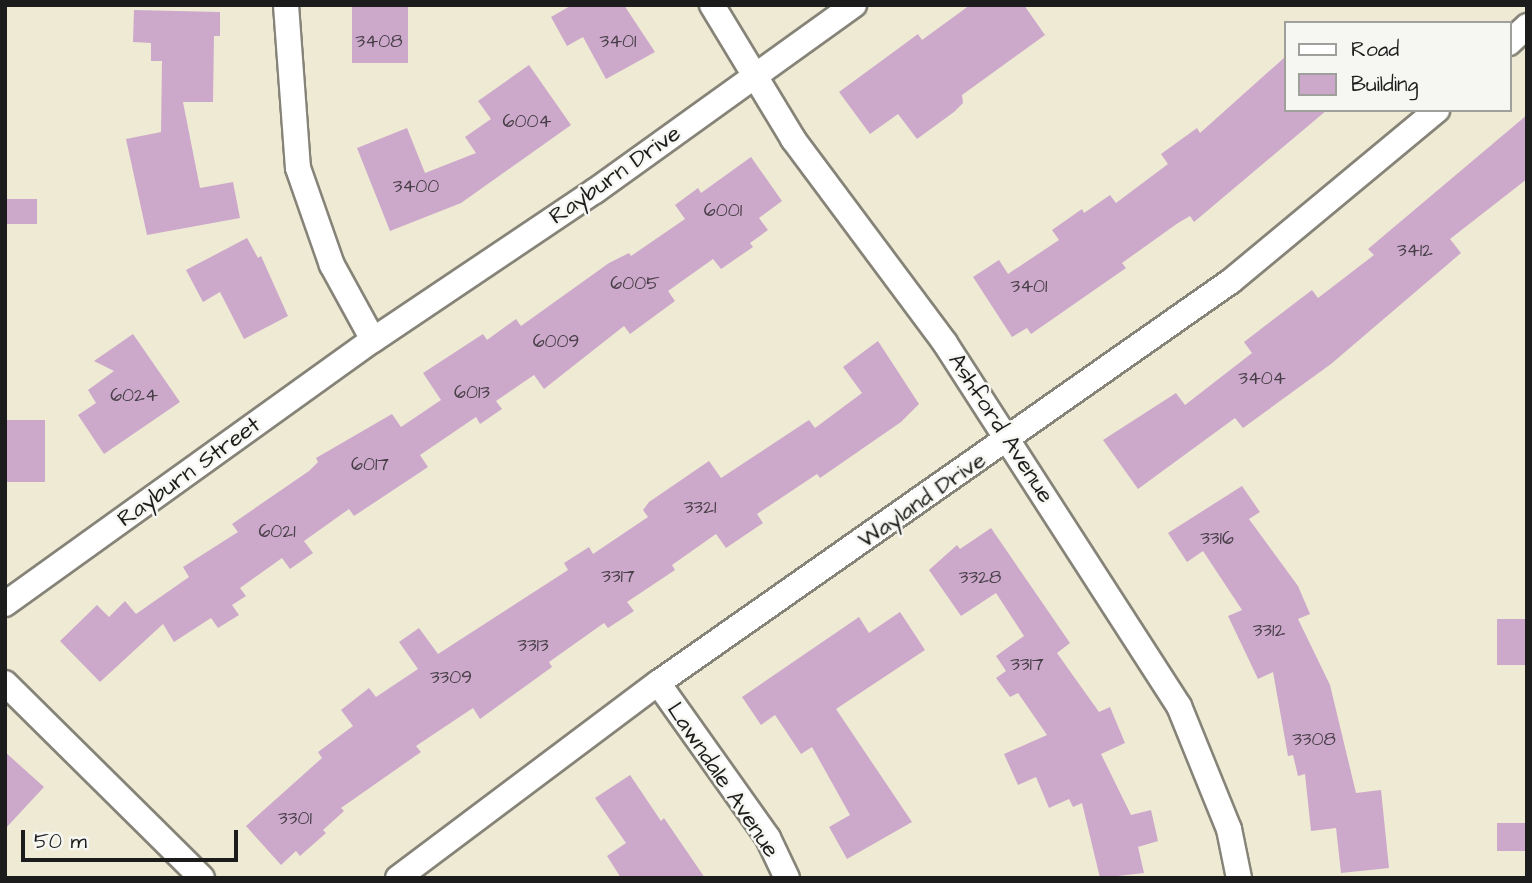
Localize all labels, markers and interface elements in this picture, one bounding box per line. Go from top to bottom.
legend [1284,21,1511,112]
house number: 3408 [356,31,402,53]
house number: 3401 [599,31,637,53]
text: Road [1351,35,1399,64]
text: Building [1351,70,1418,99]
house number: 6004 [503,111,551,133]
street label: Rayburn Drive [544,119,686,231]
house number: 3400 [393,176,439,198]
house number: 6001 [704,200,742,222]
house number: 3412 [1397,240,1433,262]
house number: 6005 [610,273,660,295]
house number: 3401 [1010,276,1048,298]
house number: 6009 [533,331,579,353]
street label: Ashford Avenue [942,348,1060,508]
house number: 3404 [1238,368,1286,390]
house number: 6013 [454,382,490,404]
house number: 6024 [110,385,158,407]
street label: Rayburn Street [112,411,266,533]
street label: Wayland Drive [853,446,991,554]
house number: 6017 [351,454,389,476]
house number: 3321 [684,497,716,519]
house number: 6021 [258,521,296,543]
house number: 3316 [1200,528,1234,550]
house number: 3317 [601,566,635,588]
house number: 3328 [959,567,1001,589]
house number: 3312 [1253,620,1285,642]
house number: 3313 [517,635,549,657]
house number: 3317 [1010,654,1044,676]
house number: 3309 [430,667,472,689]
street label: Lawndale Avenue [661,697,785,863]
house number: 3308 [1292,729,1336,751]
house number: 3301 [278,808,312,830]
scale bar [24,816,242,860]
text: 50 m [34,827,87,856]

